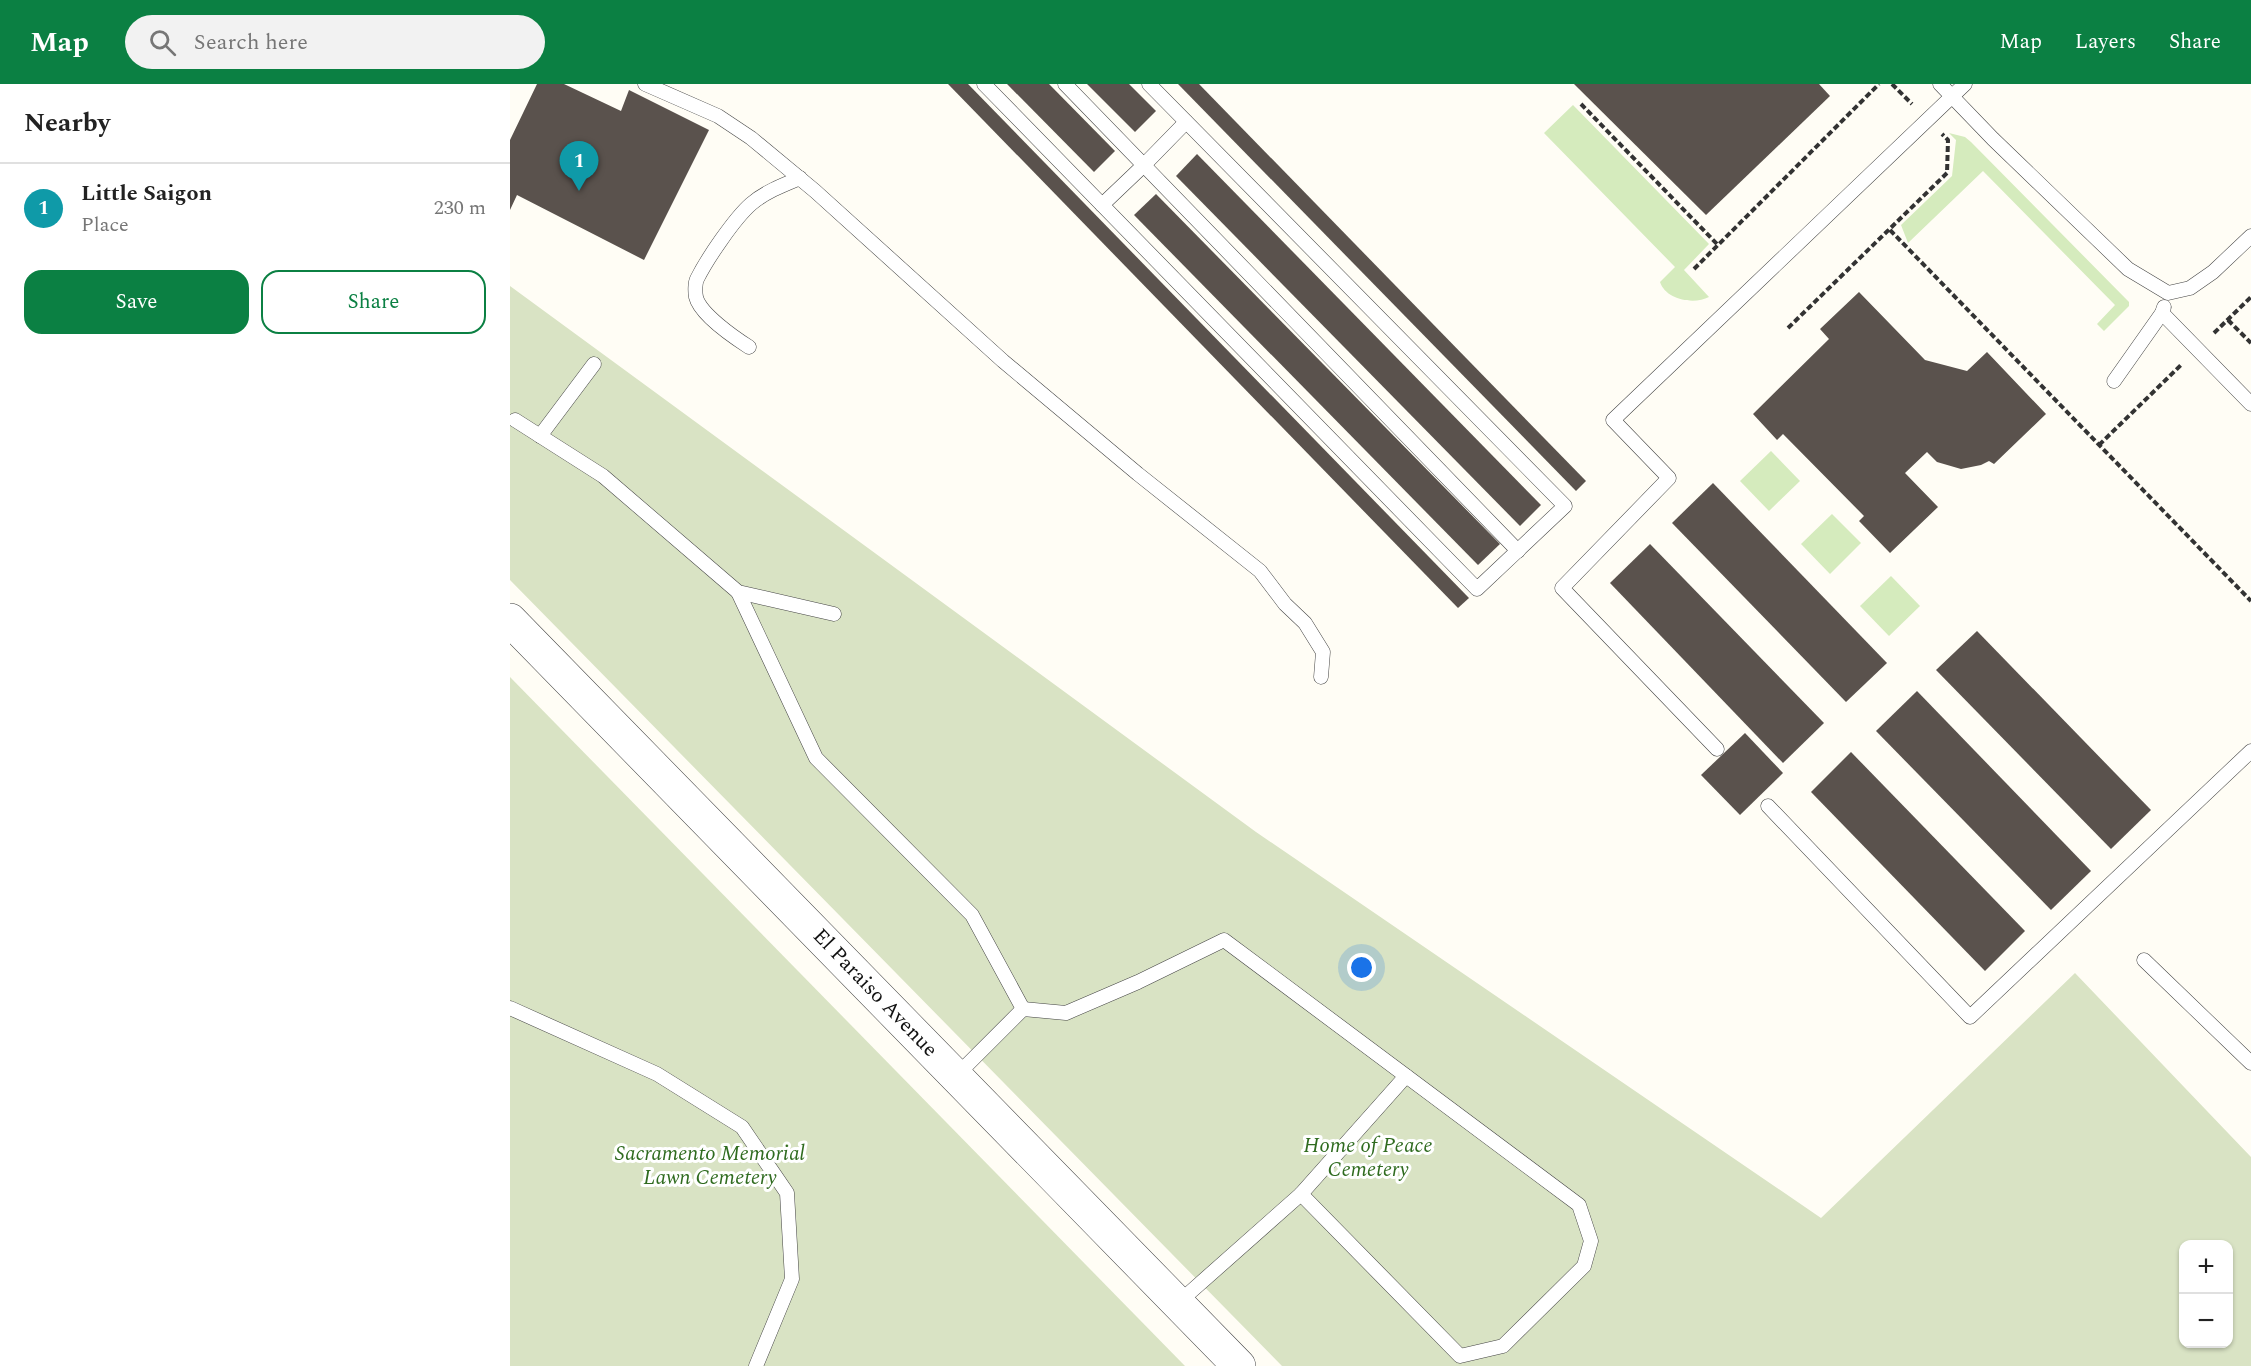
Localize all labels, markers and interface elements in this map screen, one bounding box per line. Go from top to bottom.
search box [125,15,545,69]
text: Map [30,21,89,64]
icon: search [146,26,179,59]
text: Search here [194,26,308,59]
text: Map [2000,26,2042,58]
text: Layers [2075,26,2136,58]
text: Share [2169,26,2221,58]
text: Nearby [24,103,110,143]
pin: 1 [560,141,598,191]
text: Little Saigon [81,177,212,210]
text: 1 [38,193,49,223]
text: 230 m [434,193,486,223]
text: Place [81,210,129,240]
button: Save [24,270,249,334]
button: Share [261,270,486,334]
street label: El Paraiso Avenue [805,921,945,1065]
your location [1347,953,1376,982]
park label: Home of Peace Cemetery [1303,1130,1433,1186]
park label: Sacramento Memorial Lawn Cemetery [615,1138,806,1194]
map controls [2179,1240,2233,1348]
button: + [2179,1240,2233,1294]
button: − [2179,1294,2233,1348]

